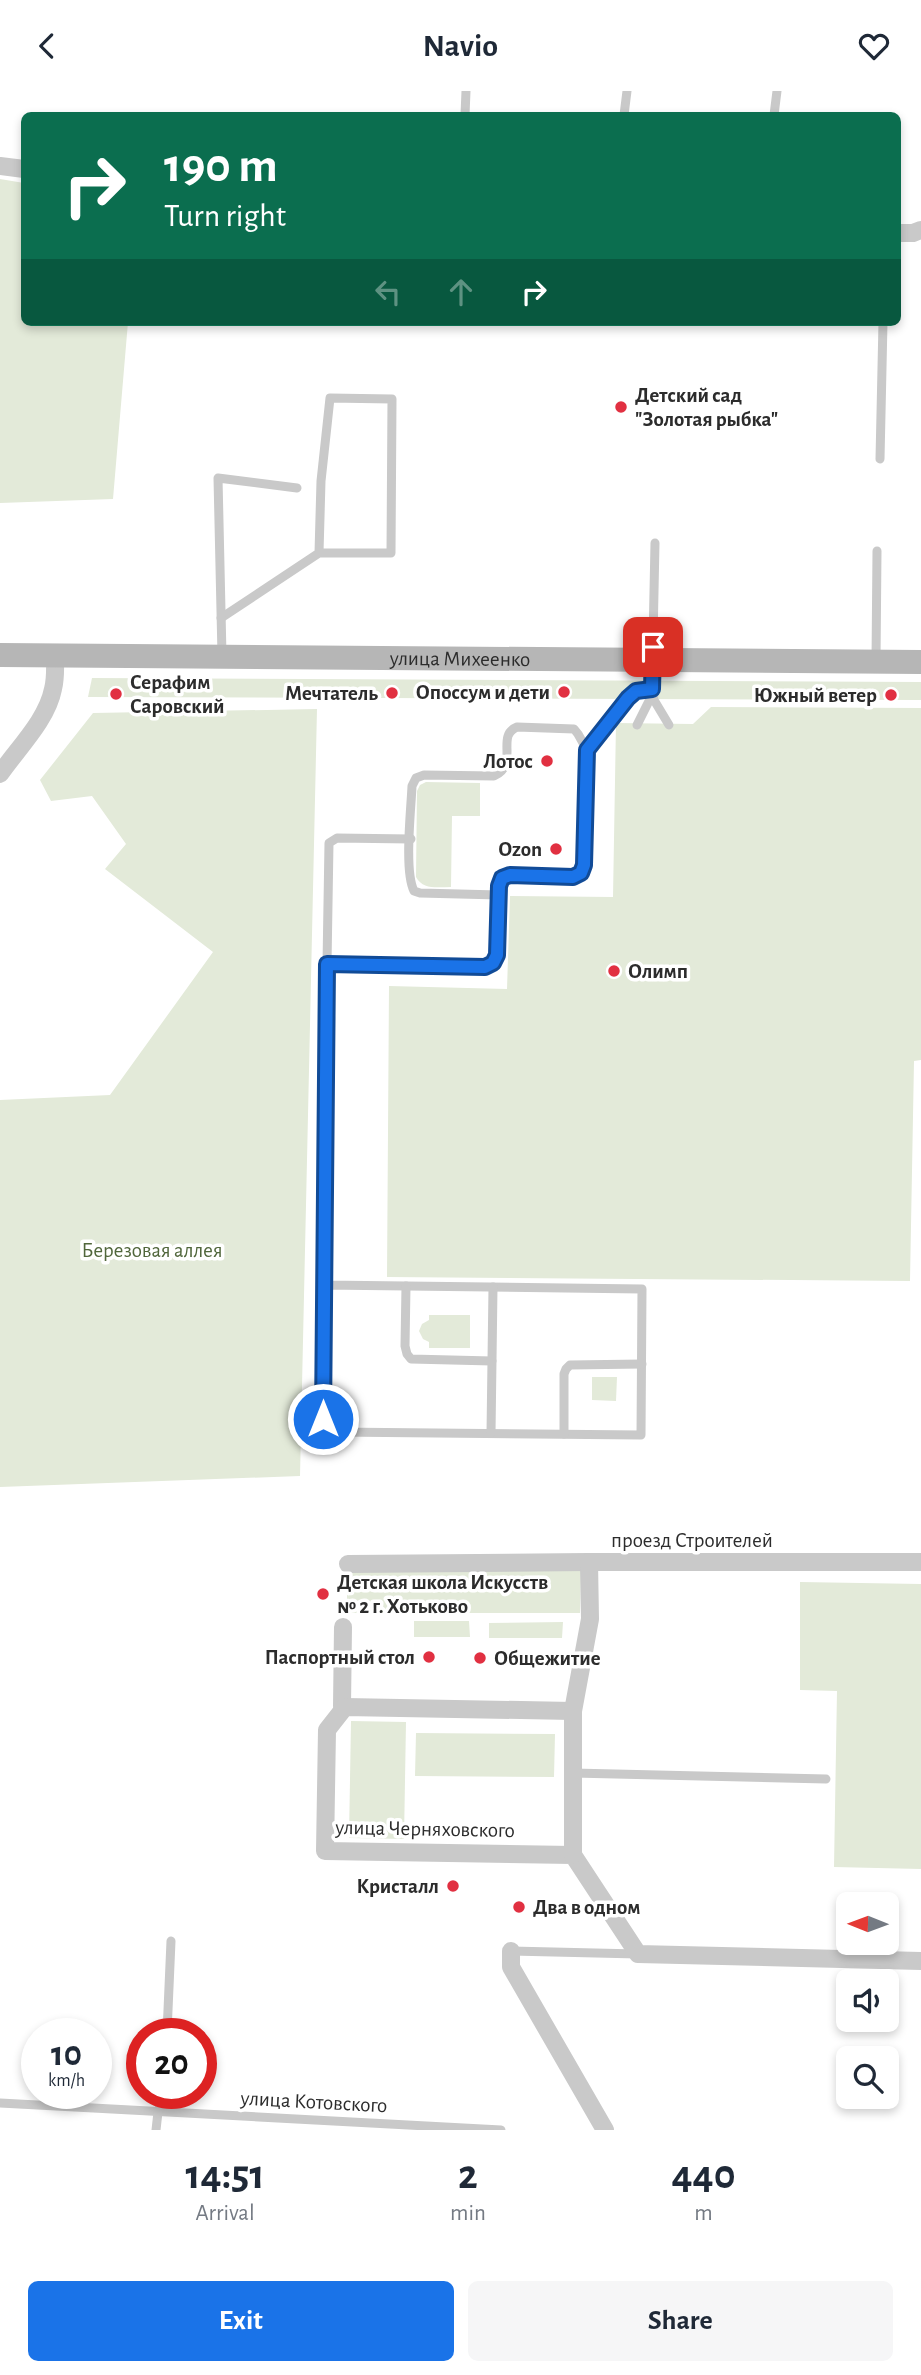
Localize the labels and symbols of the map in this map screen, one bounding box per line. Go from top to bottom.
place label: Детский сад "Золотая рыбка" [635,385,778,430]
marker: Детский сад "Золотая рыбка" [613,399,629,415]
pin [623,617,683,677]
street label: улица Михеенко [389,647,530,670]
place label: Серафим Саровский [130,672,225,717]
place label: Опоссум и дети [416,682,550,703]
place label: Мечтатель [285,683,378,704]
marker: Опоссум и дети [556,684,572,700]
marker: Мечтатель [384,685,400,701]
place label: Южный ветер [754,685,877,706]
marker: Серафим Саровский [108,686,124,702]
marker: Южный ветер [883,687,899,703]
place label: Лотос [483,751,533,772]
marker: Лотос [539,753,555,769]
place label: Ozon [498,839,542,860]
marker: Ozon [548,841,564,857]
place label: Олимп [628,961,688,982]
marker: Олимп [606,963,622,979]
park label: Березовая аллея [81,1240,223,1261]
position arrow [286,1382,360,1456]
street label: проезд Строителей [611,1530,773,1551]
place label: Детская школа Искусств № 2 г. Хотьково [337,1572,548,1617]
marker: Детская школа Искусств № 2 г. Хотьково [315,1586,331,1602]
place label: Паспортный стол [265,1647,415,1668]
place label: Общежитие [494,1648,601,1669]
marker: Паспортный стол [421,1649,437,1665]
marker: Общежитие [472,1650,488,1666]
street label: улица Черняховского [334,1817,515,1841]
place label: Кристалл [357,1876,439,1897]
marker: Кристалл [445,1878,461,1894]
north arrow [836,1892,900,1955]
place label: Два в одном [533,1897,640,1918]
marker: Два в одном [511,1899,527,1915]
speed limit sign: 20 [126,2018,217,2109]
street label: улица Котовского [239,2088,388,2116]

